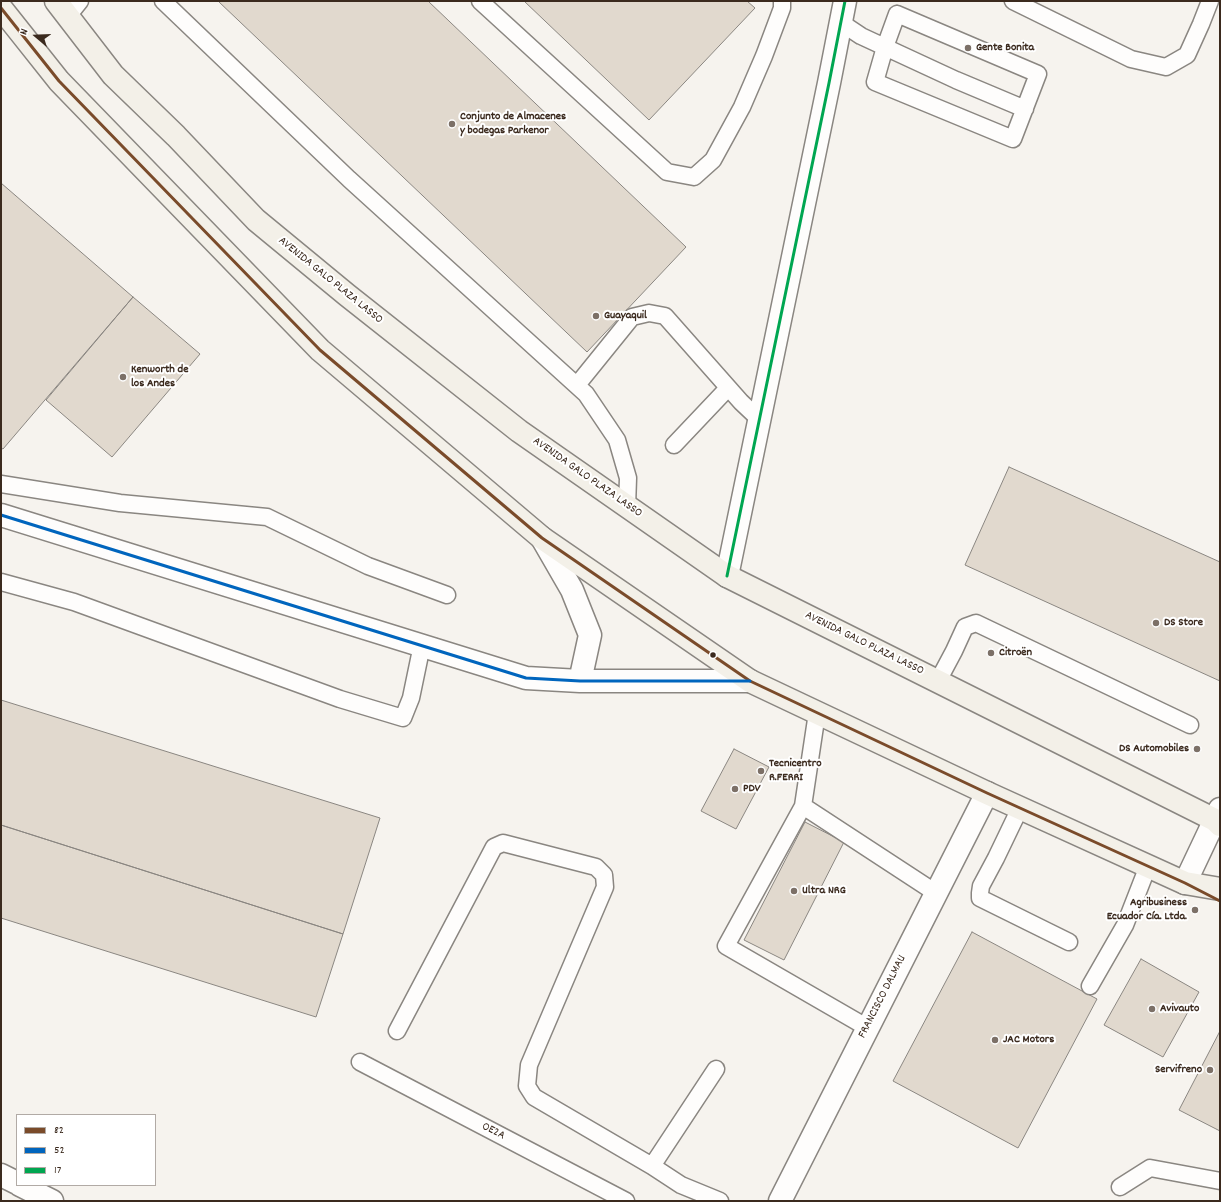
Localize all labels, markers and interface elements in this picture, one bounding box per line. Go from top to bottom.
north arrow [16,16,56,56]
text: N [16,27,33,37]
place label: Gente Bonita [976,41,1034,55]
marker: Gente Bonita [963,43,973,53]
place label: Conjunto de Almacenes y bodegas Parkenor [460,110,566,138]
marker: Conjunto de Almacenes y bodegas Parkenor [447,119,457,129]
street label: AVENIDA GALO PLAZA LASSO [275,234,385,328]
place label: Guayaquil [604,309,647,323]
marker: Guayaquil [591,311,601,321]
place label: Kenworth de los Andes [131,363,188,391]
marker: Kenworth de los Andes [118,372,128,382]
street label: AVENIDA GALO PLAZA LASSO [529,435,645,521]
street label: AVENIDA GALO PLAZA LASSO [802,609,926,679]
place label: DS Store [1164,616,1203,630]
marker: DS Store [1151,618,1161,628]
place label: Citroën [999,646,1032,660]
marker: Citroën [986,648,996,658]
unlabelled marker [708,650,718,660]
place label: DS Automobiles [1119,742,1189,756]
marker: DS Automobiles [1192,744,1202,754]
place label: Tecnicentro R.FERRI [769,757,822,785]
marker: Tecnicentro R.FERRI [756,766,766,776]
place label: PDV [743,782,760,796]
marker: PDV [730,784,740,794]
place label: Ultra NRG [802,884,846,898]
marker: Ultra NRG [789,886,799,896]
place label: Agribusiness Ecuador Cía. Ltda. [1107,896,1187,924]
marker: Agribusiness Ecuador Cía. Ltda. [1190,905,1200,915]
street label: FRANCISCO DALMAU [856,953,910,1041]
place label: Avivauto [1160,1002,1199,1016]
marker: Avivauto [1147,1004,1157,1014]
place label: JAC Motors [1003,1033,1054,1047]
marker: JAC Motors [990,1035,1000,1045]
place label: Servifreno [1155,1063,1202,1077]
marker: Servifreno [1205,1065,1215,1075]
legend [16,1114,156,1186]
street label: OE2A [479,1120,507,1144]
text: 82 [54,1122,64,1139]
text: 52 [54,1142,65,1159]
text: 17 [54,1162,61,1179]

